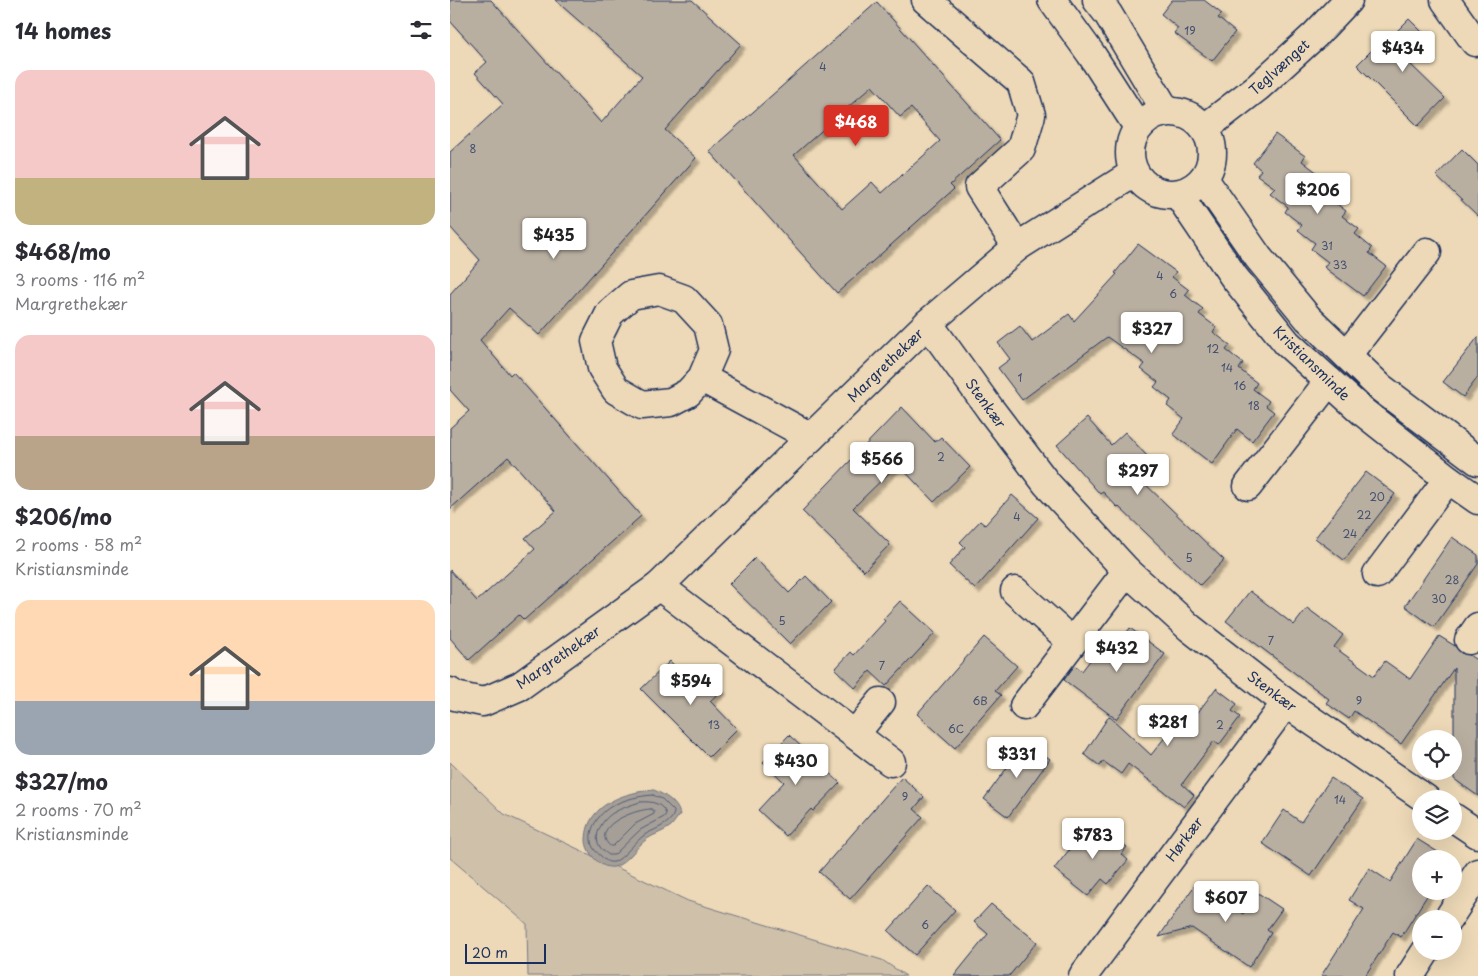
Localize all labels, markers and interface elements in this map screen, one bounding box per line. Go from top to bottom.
text: 14 homes [15,14,111,46]
icon: filters [407,16,435,44]
house number: 19 [1184,22,1196,39]
pin: $434 [1373,30,1433,73]
street label: Teglvænget [1244,34,1314,100]
text: $434 [1382,35,1424,59]
house number: 4 [819,58,827,75]
icon: home [180,103,270,193]
pin: $468 [826,104,886,147]
text: $468 [835,109,877,133]
house number: 8 [470,140,477,157]
pin: $206 [1288,172,1348,215]
text: $206 [1296,177,1340,201]
pin: $435 [524,218,584,260]
text: $435 [533,222,575,246]
text: $468/mo [15,235,111,267]
house number: 31 [1321,237,1333,254]
house number: 33 [1333,256,1347,273]
text: 3 rooms · 116 m² [15,267,145,291]
house number: 4 [1156,267,1164,284]
house number: 6 [1169,285,1177,302]
text: Margrethekær [15,291,127,315]
pin: $327 [1122,312,1182,354]
text: $327 [1132,316,1172,340]
street label: Kristiansminde [1269,321,1355,405]
street label: Margrethekær [842,323,928,407]
house number: 12 [1207,340,1220,357]
house number: 14 [1221,359,1233,376]
icon: home [180,368,270,458]
house number: 1 [1018,369,1023,386]
street label: Stenkær [961,374,1012,433]
house number: 16 [1234,377,1247,394]
house number: 18 [1248,397,1260,414]
pin: $566 [852,442,912,484]
text: $566 [861,446,903,470]
house number: 2 [937,448,945,465]
pin: $297 [1108,454,1168,496]
text: $297 [1118,458,1158,482]
house number: 20 [1369,488,1385,505]
text: $206/mo [15,500,112,532]
house number: 22 [1357,506,1371,523]
house number: 4 [1013,508,1021,525]
house number: 24 [1343,525,1357,542]
text: 2 rooms · 58 m² [15,532,142,556]
house number: 5 [1185,549,1193,566]
text: Kristiansminde [15,556,129,580]
house number: 28 [1445,571,1459,588]
house number: 30 [1431,590,1447,607]
house number: 5 [778,612,786,629]
street label: Margrethekær [512,620,605,694]
pin: $432 [1087,630,1147,673]
house number: 7 [1268,632,1274,649]
icon: home [180,633,270,723]
text: $432 [1096,635,1138,659]
house number: 7 [879,657,885,674]
pin: $594 [661,664,721,706]
street label: Stenkær [1243,665,1302,717]
text: $594 [671,668,711,692]
house number: 6B [973,692,987,709]
house number: 9 [1356,692,1362,709]
pin: $281 [1138,704,1198,747]
text: $281 [1149,709,1187,733]
house number: 13 [708,716,720,733]
house number: 2 [1216,716,1224,733]
house number: 6C [948,720,964,737]
map controls [1412,730,1462,960]
button: locate [1412,730,1462,780]
pin: $331 [987,736,1047,779]
text: $331 [998,741,1036,765]
pin: $430 [766,744,826,786]
text: $430 [774,748,818,772]
text: $327/mo [15,765,108,797]
house number: 9 [902,788,908,805]
button: layers [1412,790,1462,840]
house number: 14 [1334,791,1346,808]
text: 2 rooms · 70 m² [15,797,142,821]
street label: Hørkær [1160,812,1208,866]
pin: $783 [1063,818,1123,860]
text: Kristiansminde [15,821,129,845]
text: $783 [1073,822,1113,846]
button: + [1412,850,1462,900]
pin: $607 [1196,880,1256,923]
text: $607 [1205,885,1247,909]
button: − [1412,910,1462,960]
house number: 6 [921,916,929,933]
scale bar [465,941,546,964]
text: 20 m [472,942,508,963]

